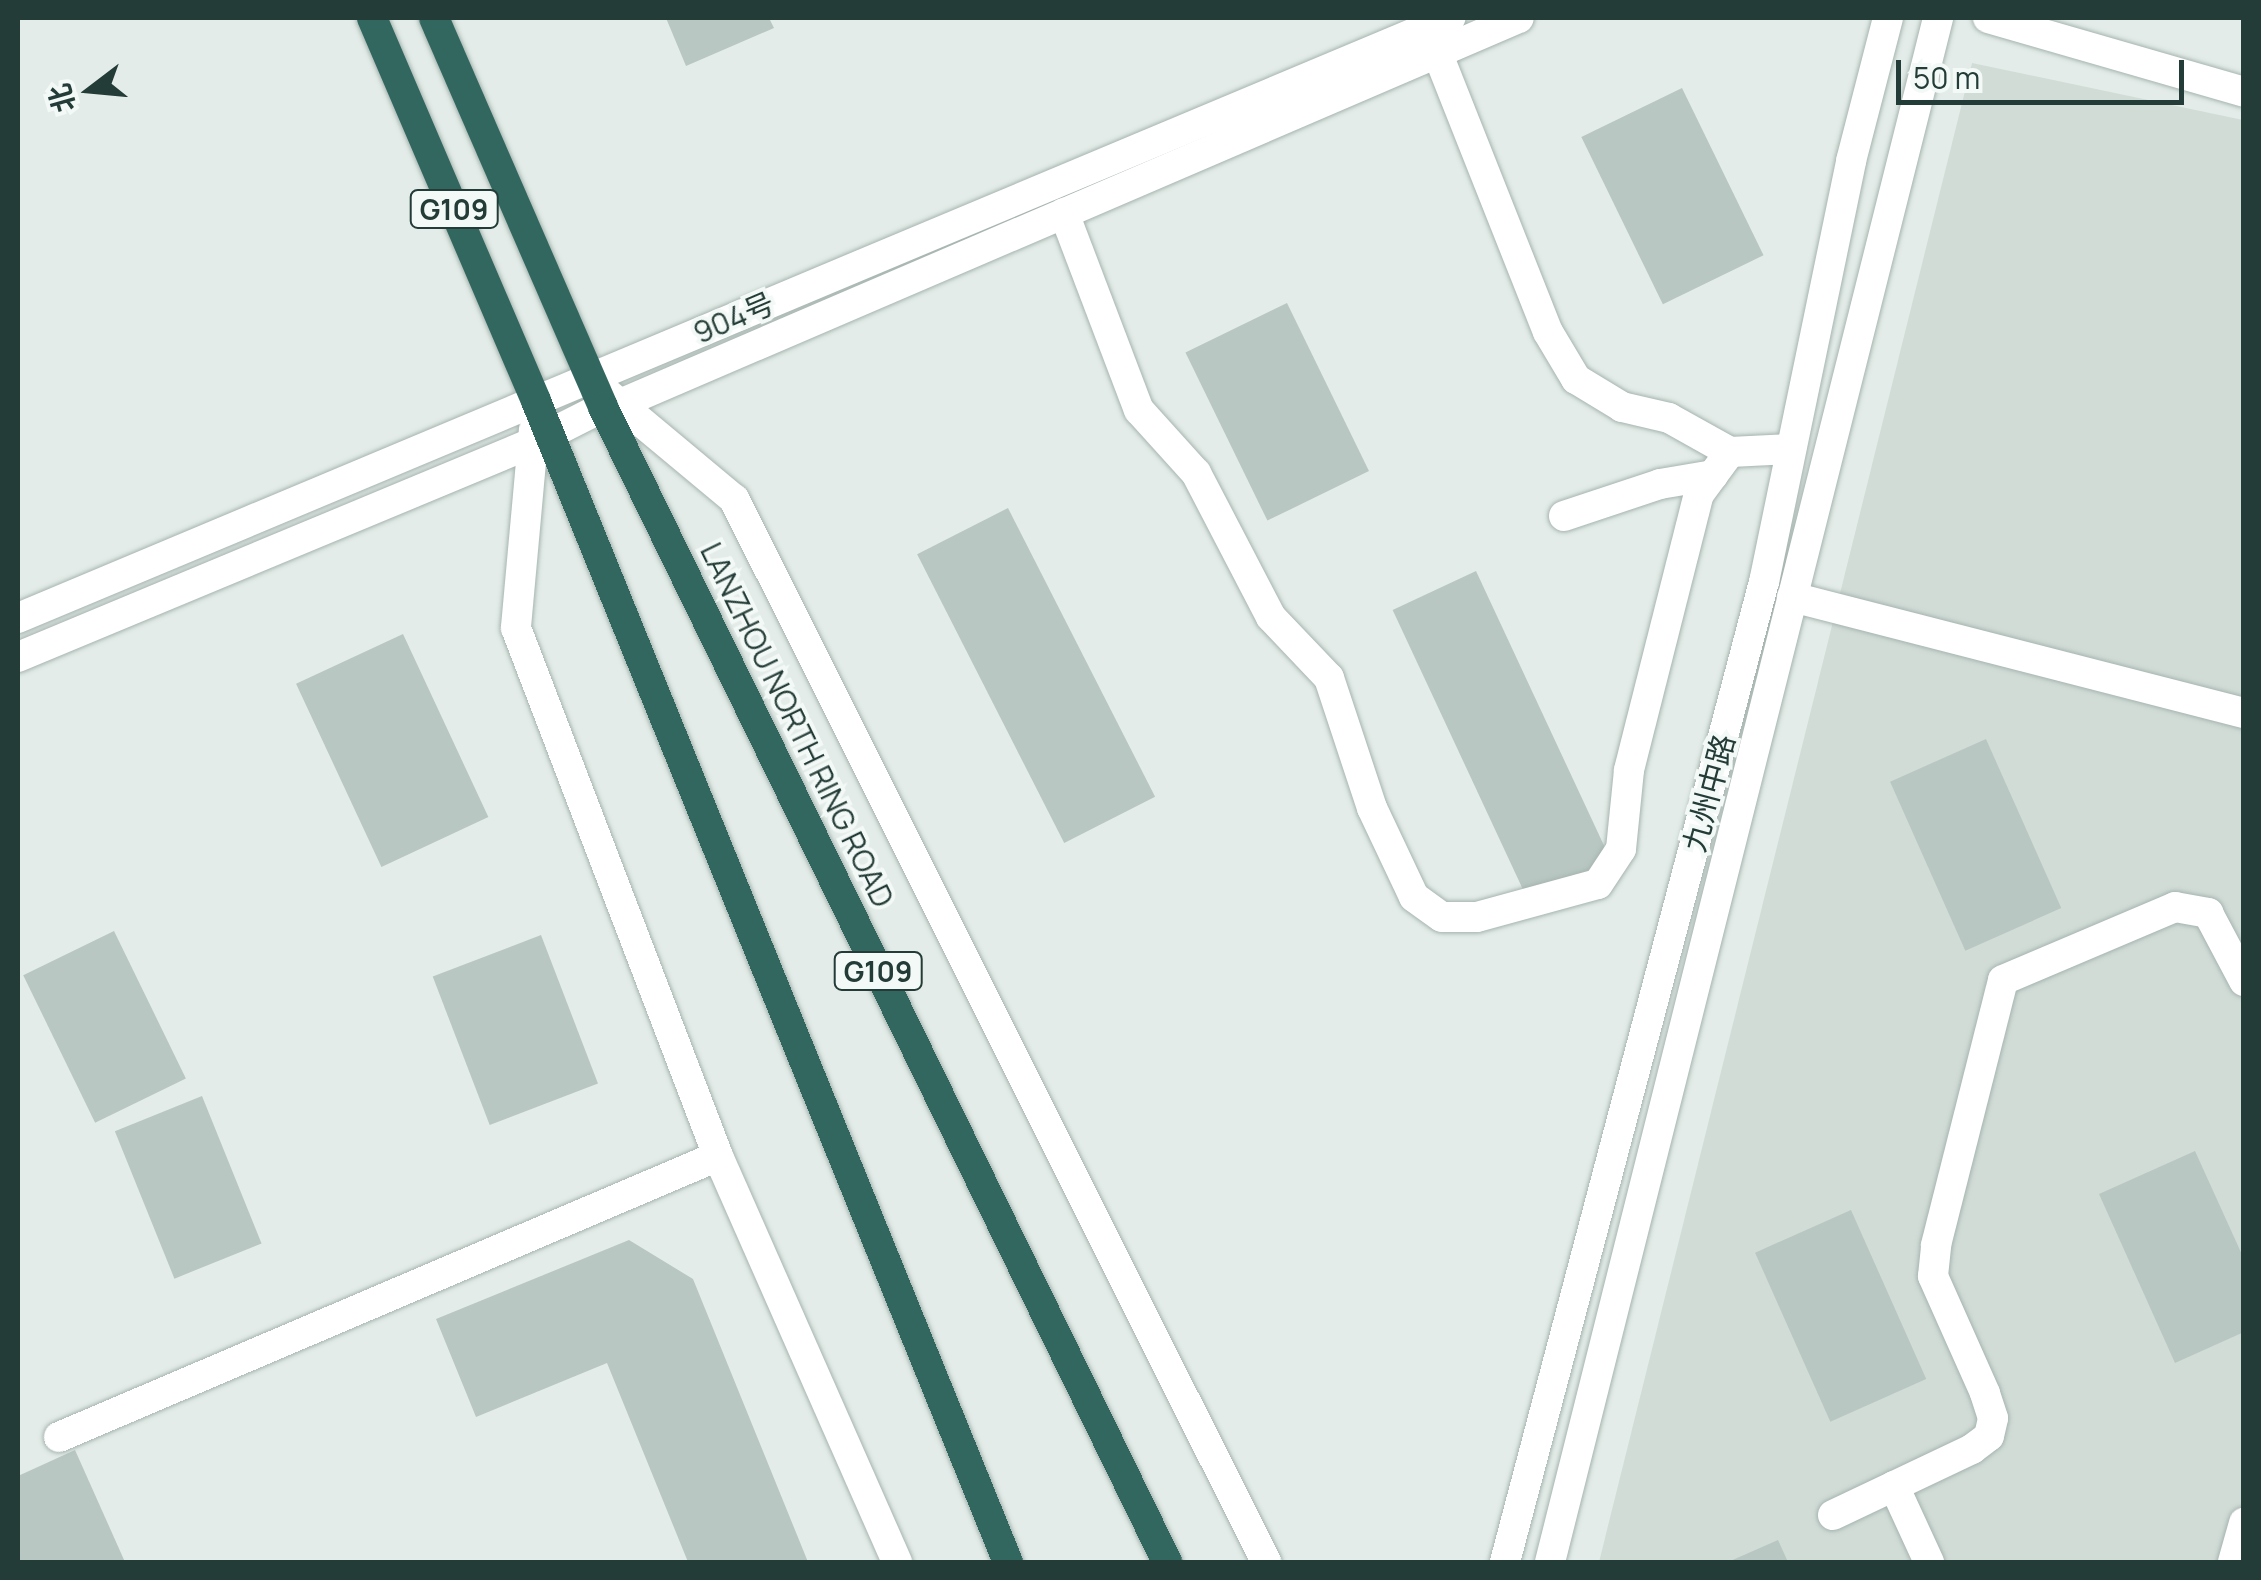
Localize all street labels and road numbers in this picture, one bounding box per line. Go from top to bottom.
road number: G109 [409,186,499,232]
street label: 904号 [688,285,780,351]
street label: LANZHOU NORTH RING ROAD [693,537,901,913]
street label: 九州中路 [1676,730,1742,856]
road number: G109 [833,948,923,994]

